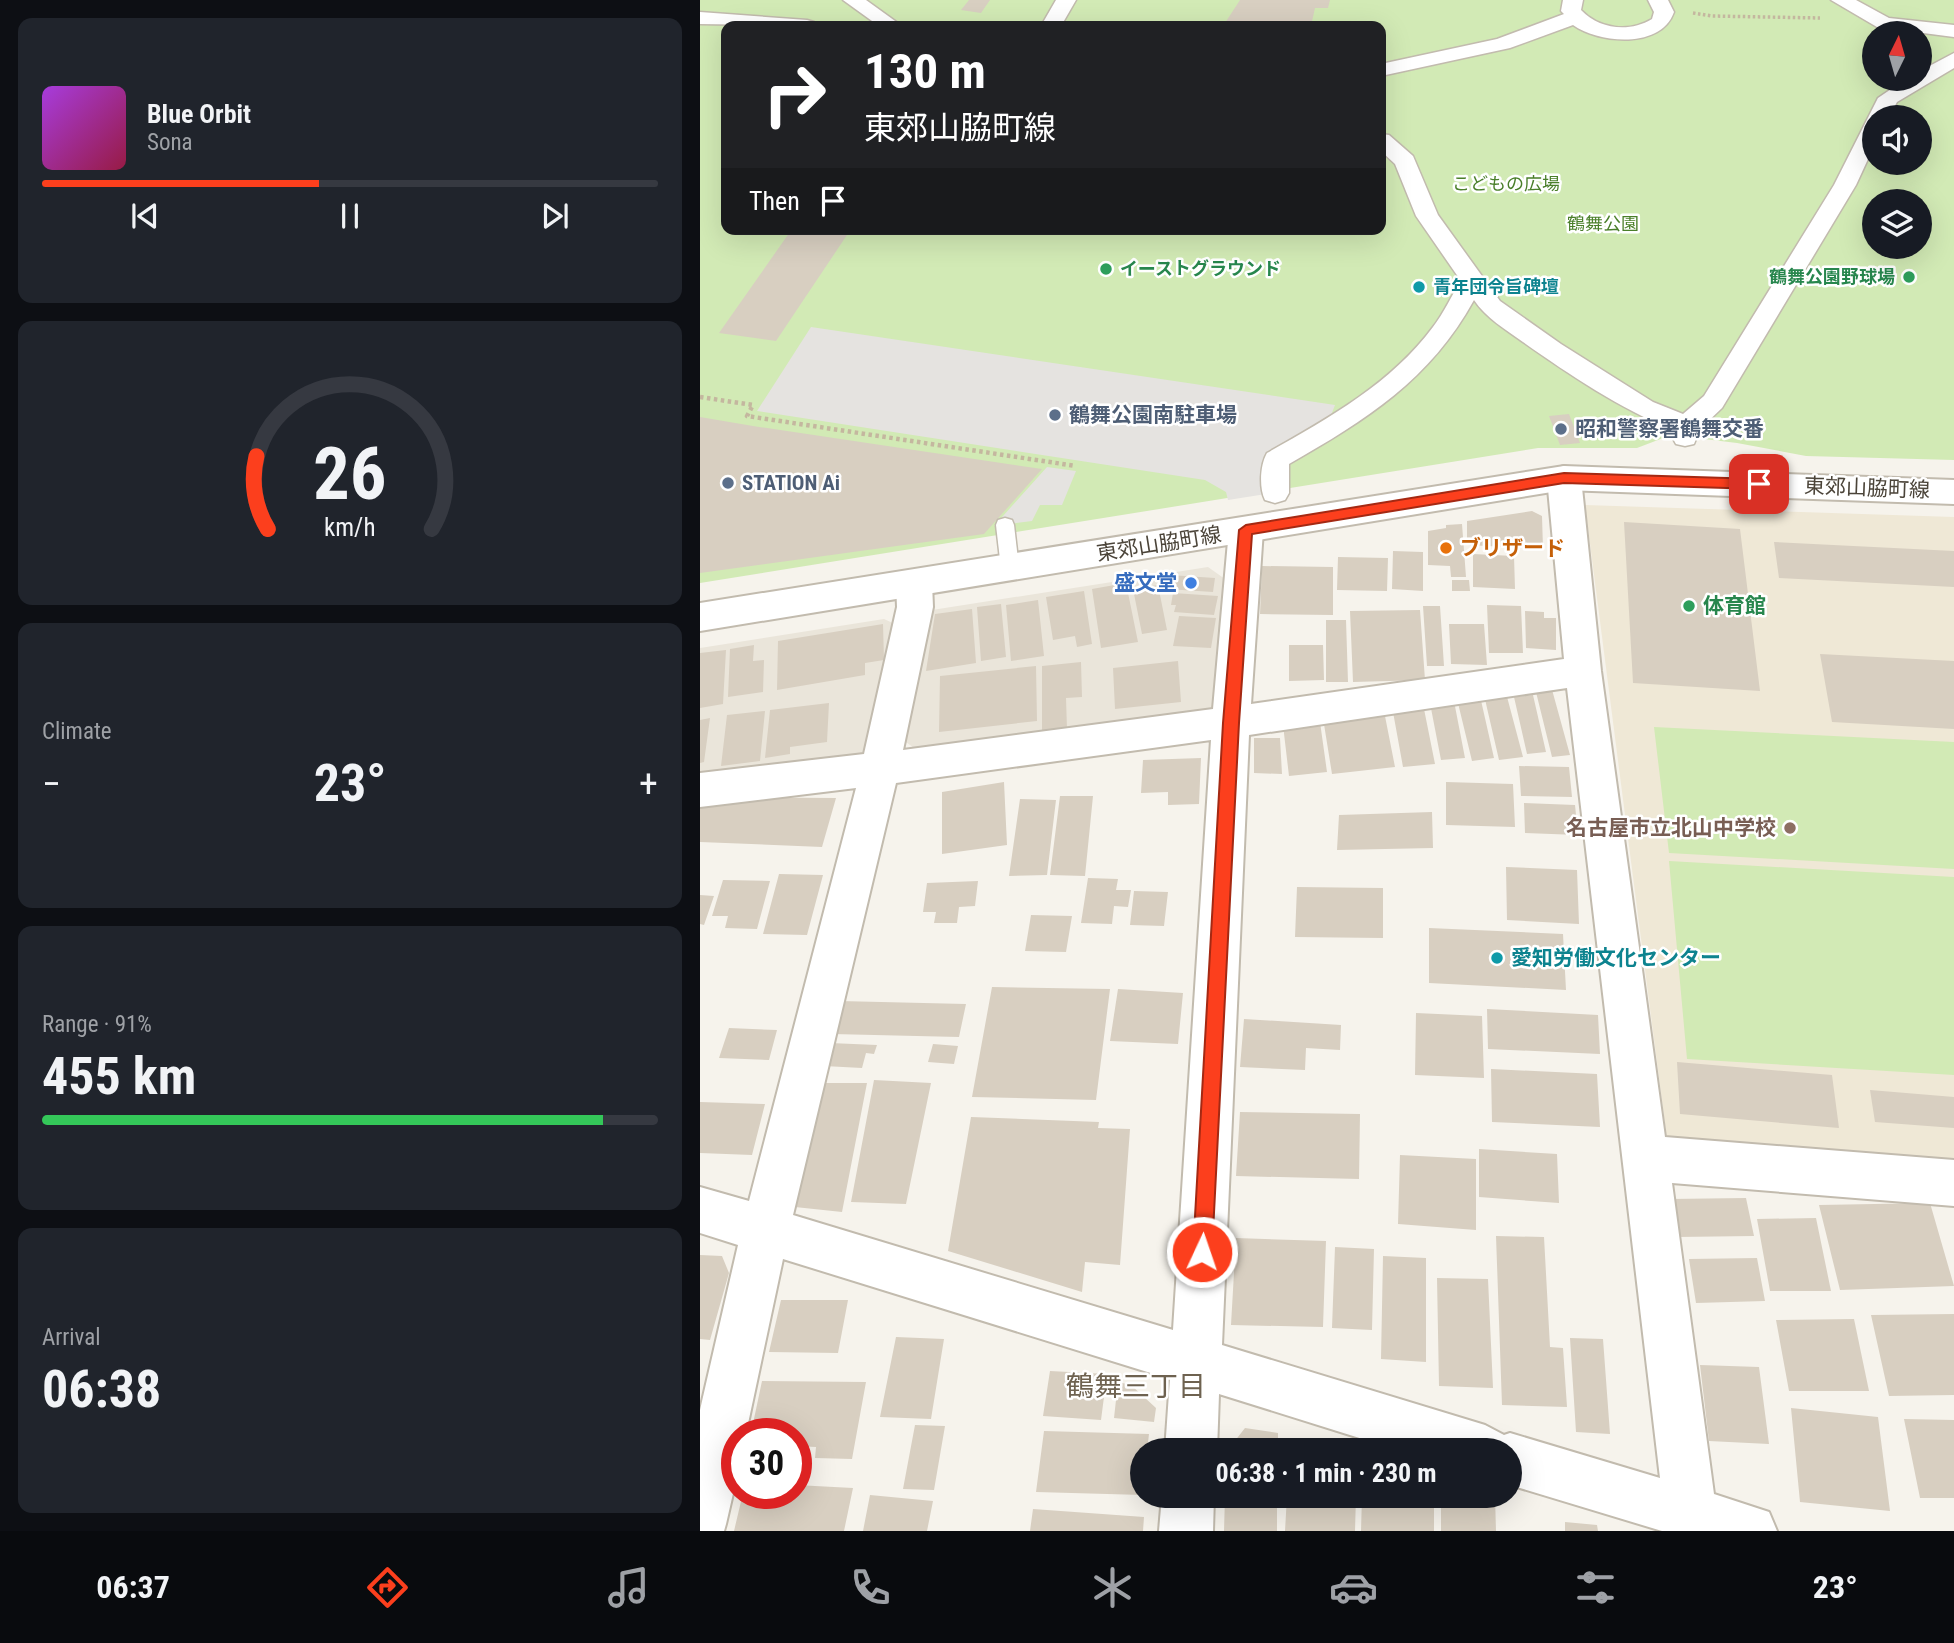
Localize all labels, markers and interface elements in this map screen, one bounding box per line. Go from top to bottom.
north arrow [1862,21,1932,91]
map controls [1862,21,1932,259]
text: 130 m [864,43,986,100]
icon: right [749,49,840,140]
text: Blue Orbit [147,99,251,129]
button: sound [1862,105,1932,175]
text: 東郊山脇町線 [864,109,1056,147]
text: Sona [147,129,193,156]
park label: こどもの広場 [1452,173,1560,194]
icon: arrive [814,182,852,220]
text: Then [749,186,800,216]
button: layers [1862,189,1932,259]
icon: previous [126,197,164,235]
icon: pause [331,197,369,235]
icon: next [536,197,574,235]
park label: 鶴舞公園 [1567,213,1639,234]
place label: イーストグラウンド [1120,258,1281,279]
marker: イーストグラウンド [1098,261,1114,277]
place label: 鶴舞公園野球場 [1769,266,1895,287]
marker: 鶴舞公園野球場 [1901,269,1917,285]
place label: 青年団令旨碑壇 [1433,276,1559,297]
marker: 青年団令旨碑壇 [1411,279,1427,295]
place label: 鶴舞公園南駐車場 [1069,403,1237,427]
marker: 鶴舞公園南駐車場 [1047,407,1063,423]
place label: 昭和警察署鶴舞交番 [1575,417,1764,441]
marker: 昭和警察署鶴舞交番 [1553,421,1569,437]
text: 26 [313,431,387,517]
pin [1729,454,1789,514]
icon: arrive [1740,465,1778,503]
place label: STATION Ai [742,471,840,495]
street label: 東郊山脇町線 [1804,474,1930,502]
marker: STATION Ai [720,475,736,491]
text: km/h [324,513,376,542]
street label: 東郊山脇町線 [1095,522,1223,566]
place label: ブリザード [1460,536,1565,560]
marker: ブリザード [1438,540,1454,556]
place label: 盛文堂 [1114,571,1177,595]
marker: 盛文堂 [1183,575,1199,591]
place label: 体育館 [1703,594,1766,618]
marker: 体育館 [1681,598,1697,614]
text: Climate [42,718,112,745]
text: 23° [314,753,386,814]
text: − [42,762,61,806]
text: + [639,762,658,806]
place label: 名古屋市立北山中学校 [1566,816,1776,840]
marker: 名古屋市立北山中学校 [1782,820,1798,836]
place label: 愛知労働文化センター [1511,946,1721,970]
marker: 愛知労働文化センター [1489,950,1505,966]
text: Range · 91% [42,1011,152,1038]
text: 455 km [42,1046,196,1107]
position arrow [1165,1215,1239,1289]
text: Arrival [42,1324,101,1351]
text: 06:38 [42,1359,161,1420]
district label: 鶴舞三丁目 [1066,1370,1206,1403]
speed limit sign: 30 [721,1418,812,1509]
text: 06:38 · 1 min · 230 m [1216,1458,1436,1488]
icon: directions [363,1563,412,1612]
icon: music [604,1563,653,1612]
icon: phone [846,1563,895,1612]
icon: climate [1088,1563,1137,1612]
icon: car [1329,1563,1378,1612]
icon: filters [1571,1563,1620,1612]
text: 06:37 [96,1568,170,1606]
text: 23° [1813,1568,1858,1606]

